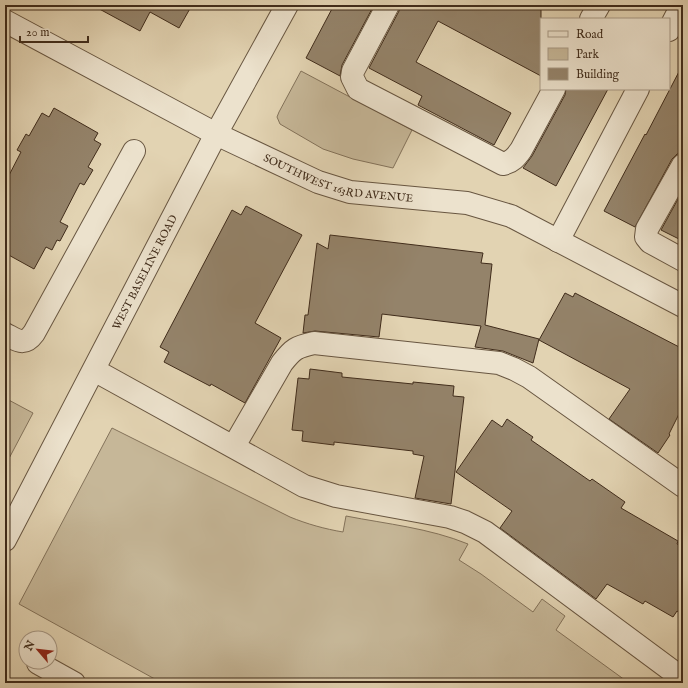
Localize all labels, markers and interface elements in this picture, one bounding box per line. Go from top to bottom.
scale bar [20,18,88,44]
legend [540,18,670,90]
text: 20 m [26,25,49,40]
text: Road [576,27,604,42]
text: Park [576,47,599,62]
text: Building [576,67,620,82]
street label: SOUTHWEST 163RD AVENUE [261,151,414,206]
street label: WEST BASELINE ROAD [110,213,181,332]
north arrow [18,630,58,670]
text: N [21,638,39,654]

